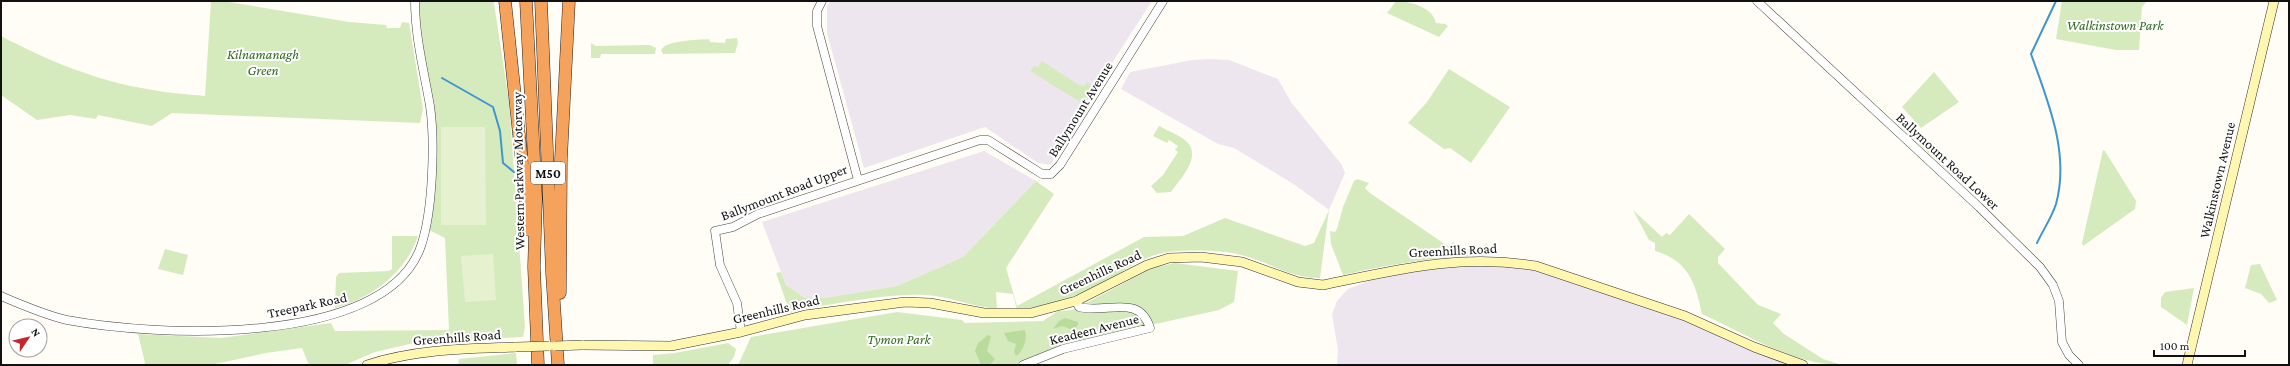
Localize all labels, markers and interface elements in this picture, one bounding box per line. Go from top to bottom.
park label: Walkinstown Park [2067,17,2164,33]
park label: Kilnamanagh Green [227,46,299,78]
street label: Ballymount Avenue [1044,58,1116,160]
street label: Western Parkway Motorway [509,91,527,250]
street label: Ballymount Road Lower [1893,109,2003,213]
street label: Walkinstown Avenue [2196,120,2238,240]
street label: Ballymount Road Upper [718,160,850,224]
road number: M50 [531,162,565,184]
street label: Greenhills Road [1408,240,1498,260]
street label: Greenhills Road [1057,246,1144,298]
street label: Treepark Road [266,289,349,321]
street label: Greenhills Road [731,291,821,327]
street label: Keadeen Avenue [1048,310,1140,348]
north arrow [8,318,48,358]
text: N [29,326,44,339]
street label: Greenhills Road [412,326,502,348]
park label: Tymon Park [867,331,932,347]
scale bar [2154,332,2245,358]
text: 100 m [2160,339,2190,353]

